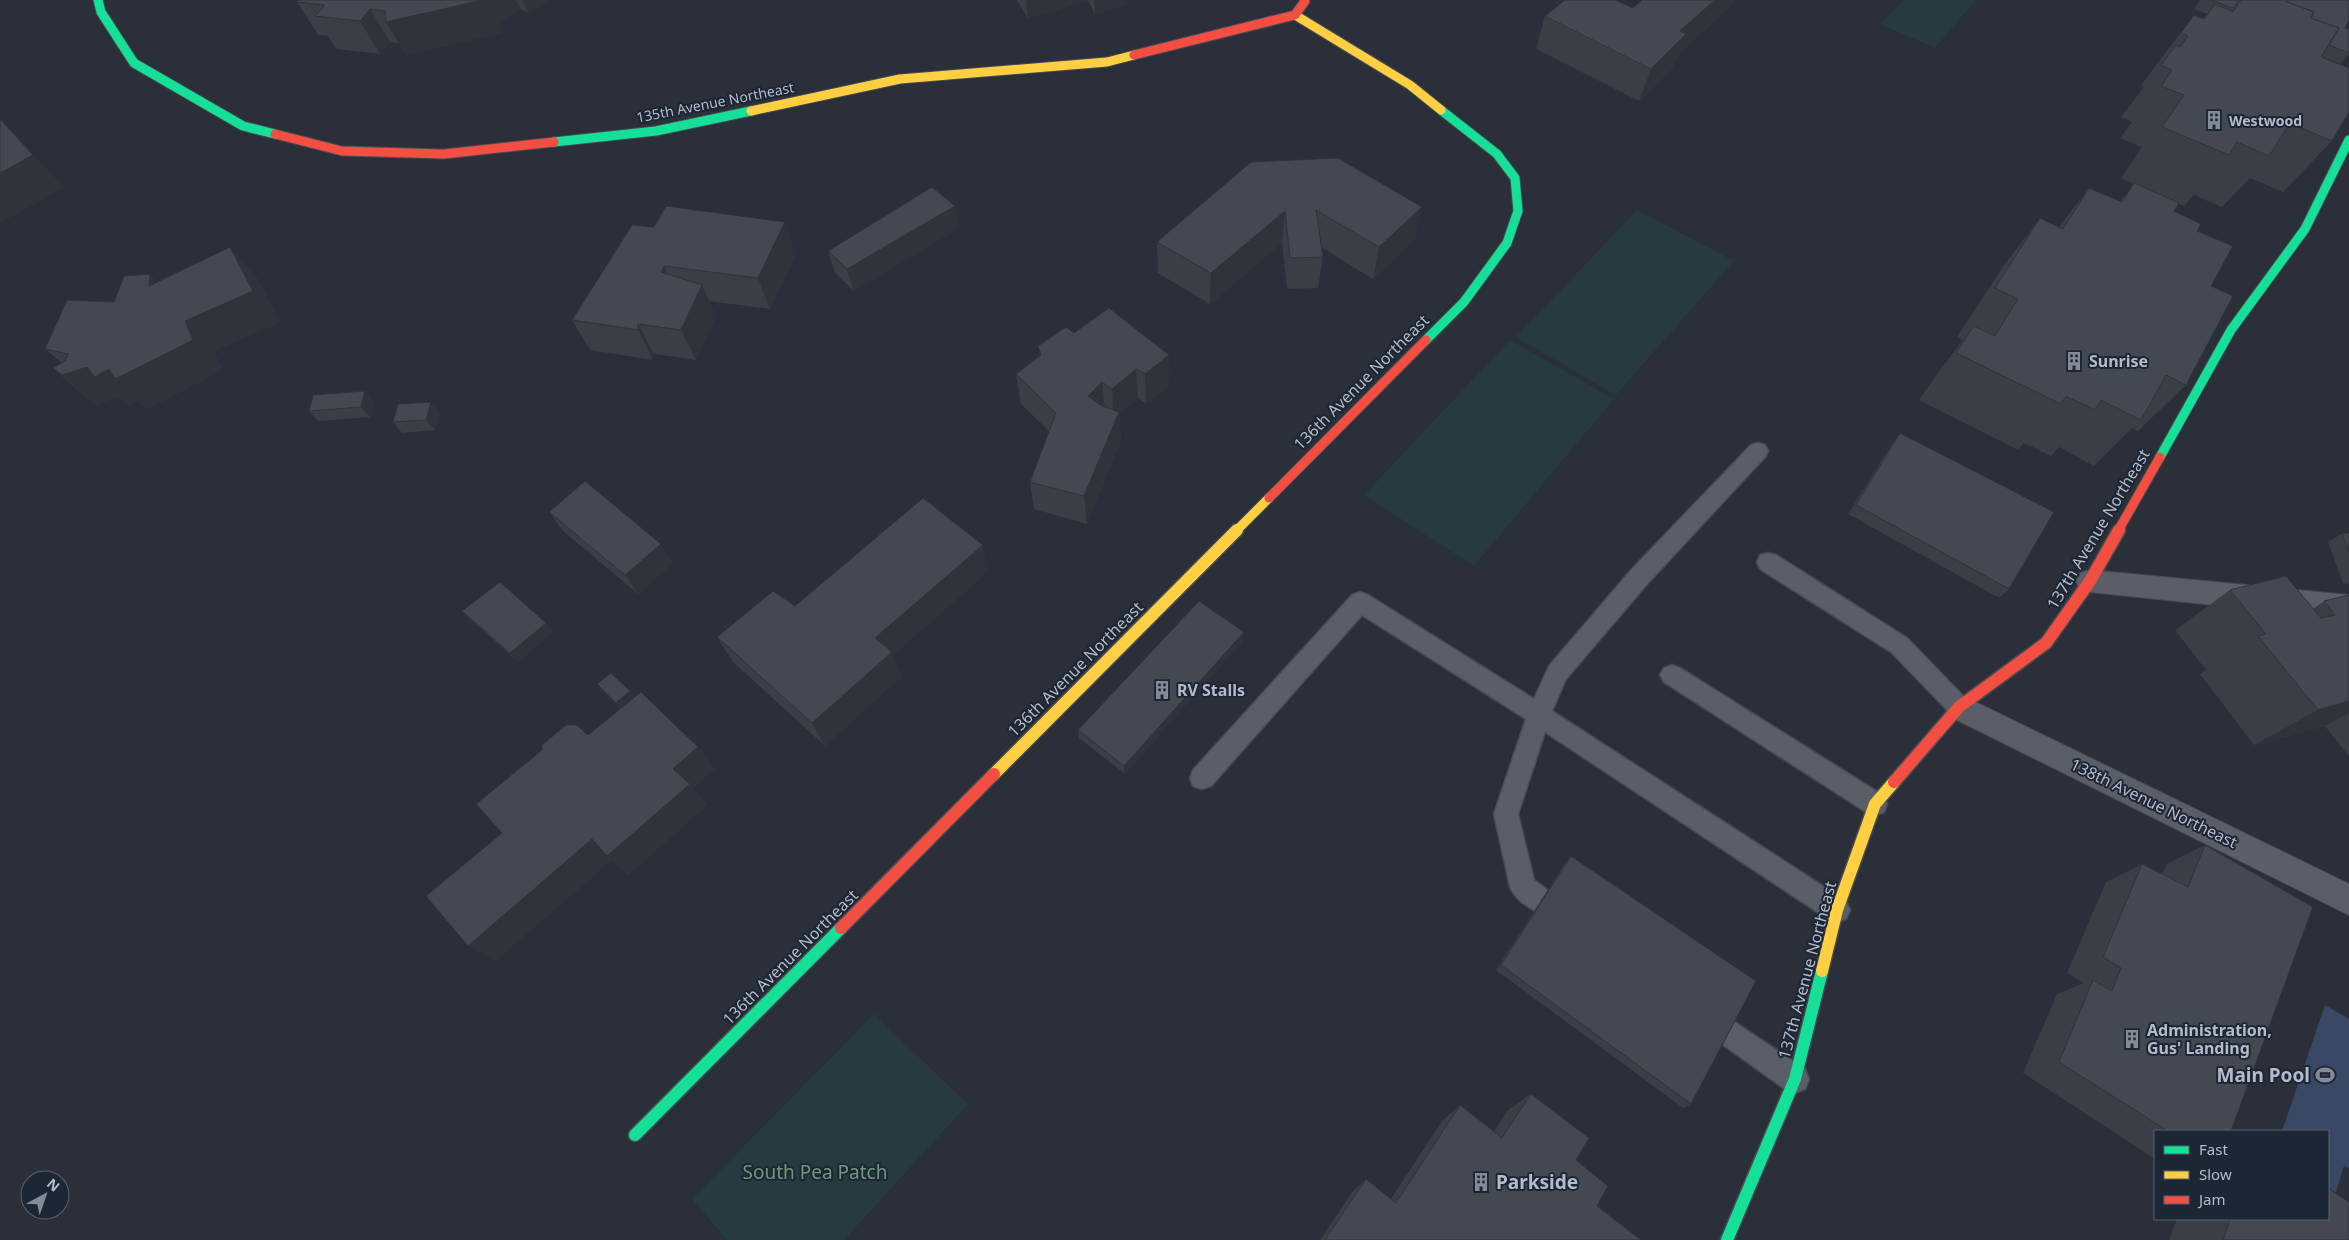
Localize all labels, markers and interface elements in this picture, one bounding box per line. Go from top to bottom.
street label: 135th Avenue Northeast [635,77,795,127]
building icon: Westwood [2203,109,2225,131]
place label: Westwood [2229,111,2302,130]
street label: 136th Avenue Northeast [1288,309,1434,455]
building icon: Sunrise [2063,350,2085,372]
place label: Sunrise [2089,350,2148,372]
street label: 137th Avenue Northeast [2041,445,2155,613]
street label: 136th Avenue Northeast [1002,596,1148,742]
building icon: RV Stalls [1151,679,1173,701]
place label: RV Stalls [1177,679,1245,701]
street label: 138th Avenue Northeast [2067,753,2241,853]
street label: 137th Avenue Northeast [1773,878,1841,1061]
street label: 136th Avenue Northeast [717,884,863,1030]
place label: Administration, Gus' Landing [2147,1019,2272,1059]
building icon: Administration, Gus' Landing [2121,1028,2143,1050]
place label: Main Pool [2217,1062,2310,1088]
sports icon: Main Pool [2314,1064,2336,1086]
legend [2154,1130,2329,1220]
text: Fast [2199,1139,2228,1159]
park label: South Pea Patch [743,1159,887,1185]
text: Slow [2199,1164,2232,1184]
place label: Parkside [1496,1169,1578,1195]
north arrow [20,1170,70,1220]
building icon: Parkside [1470,1171,1492,1193]
text: N [43,1174,64,1196]
text: Jam [2197,1189,2226,1209]

